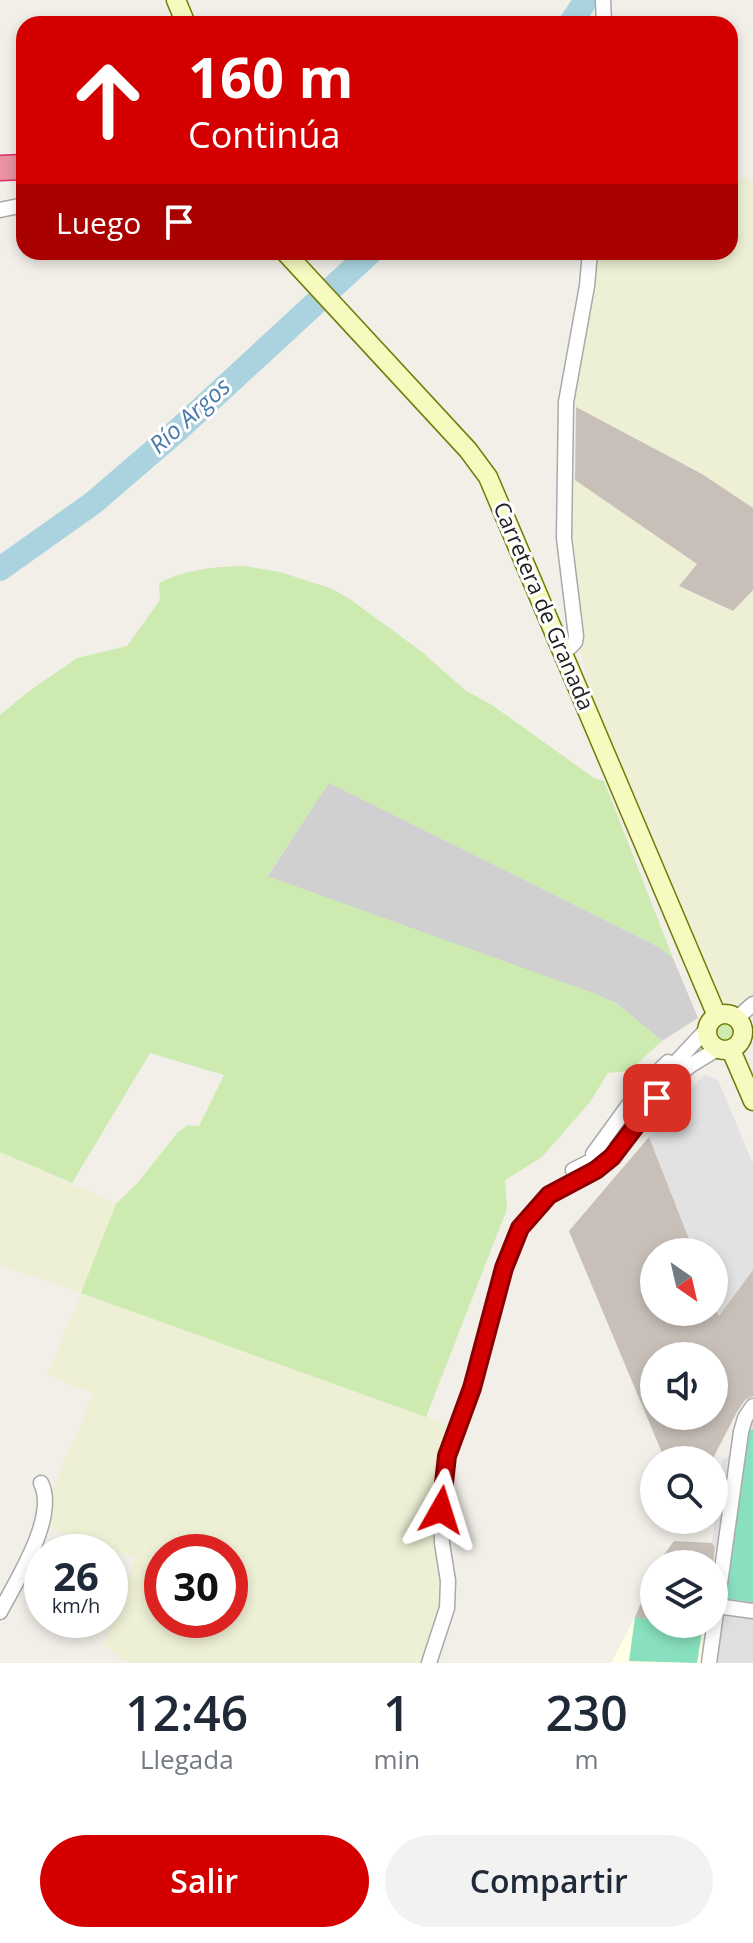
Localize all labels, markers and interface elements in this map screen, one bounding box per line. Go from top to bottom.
text: 160 m [188,38,354,114]
icon: ahead [56,48,160,152]
text: Continúa [188,110,341,159]
icon: arrive [157,200,201,244]
text: Luego [56,202,141,243]
water label: Río Argos [141,370,237,460]
street label: Carretera de Granada [487,497,602,714]
pin [623,1064,691,1132]
icon: arrive [635,1076,679,1120]
north arrow [640,1238,728,1326]
map controls [640,1238,728,1638]
button: sound [640,1342,728,1430]
button: search [640,1446,728,1534]
position arrow [399,1468,483,1552]
speed limit sign: 30 [144,1534,248,1638]
text: 26 [53,1548,99,1603]
button: layers [640,1550,728,1638]
text: km/h [52,1592,100,1619]
text: 12:46 [125,1680,248,1745]
text: 1 [383,1680,411,1745]
text: 230 [545,1680,628,1745]
text: Llegada [140,1741,234,1777]
text: min [374,1741,420,1777]
text: m [575,1741,599,1777]
button: Salir [40,1835,369,1927]
button: Compartir [385,1835,713,1927]

